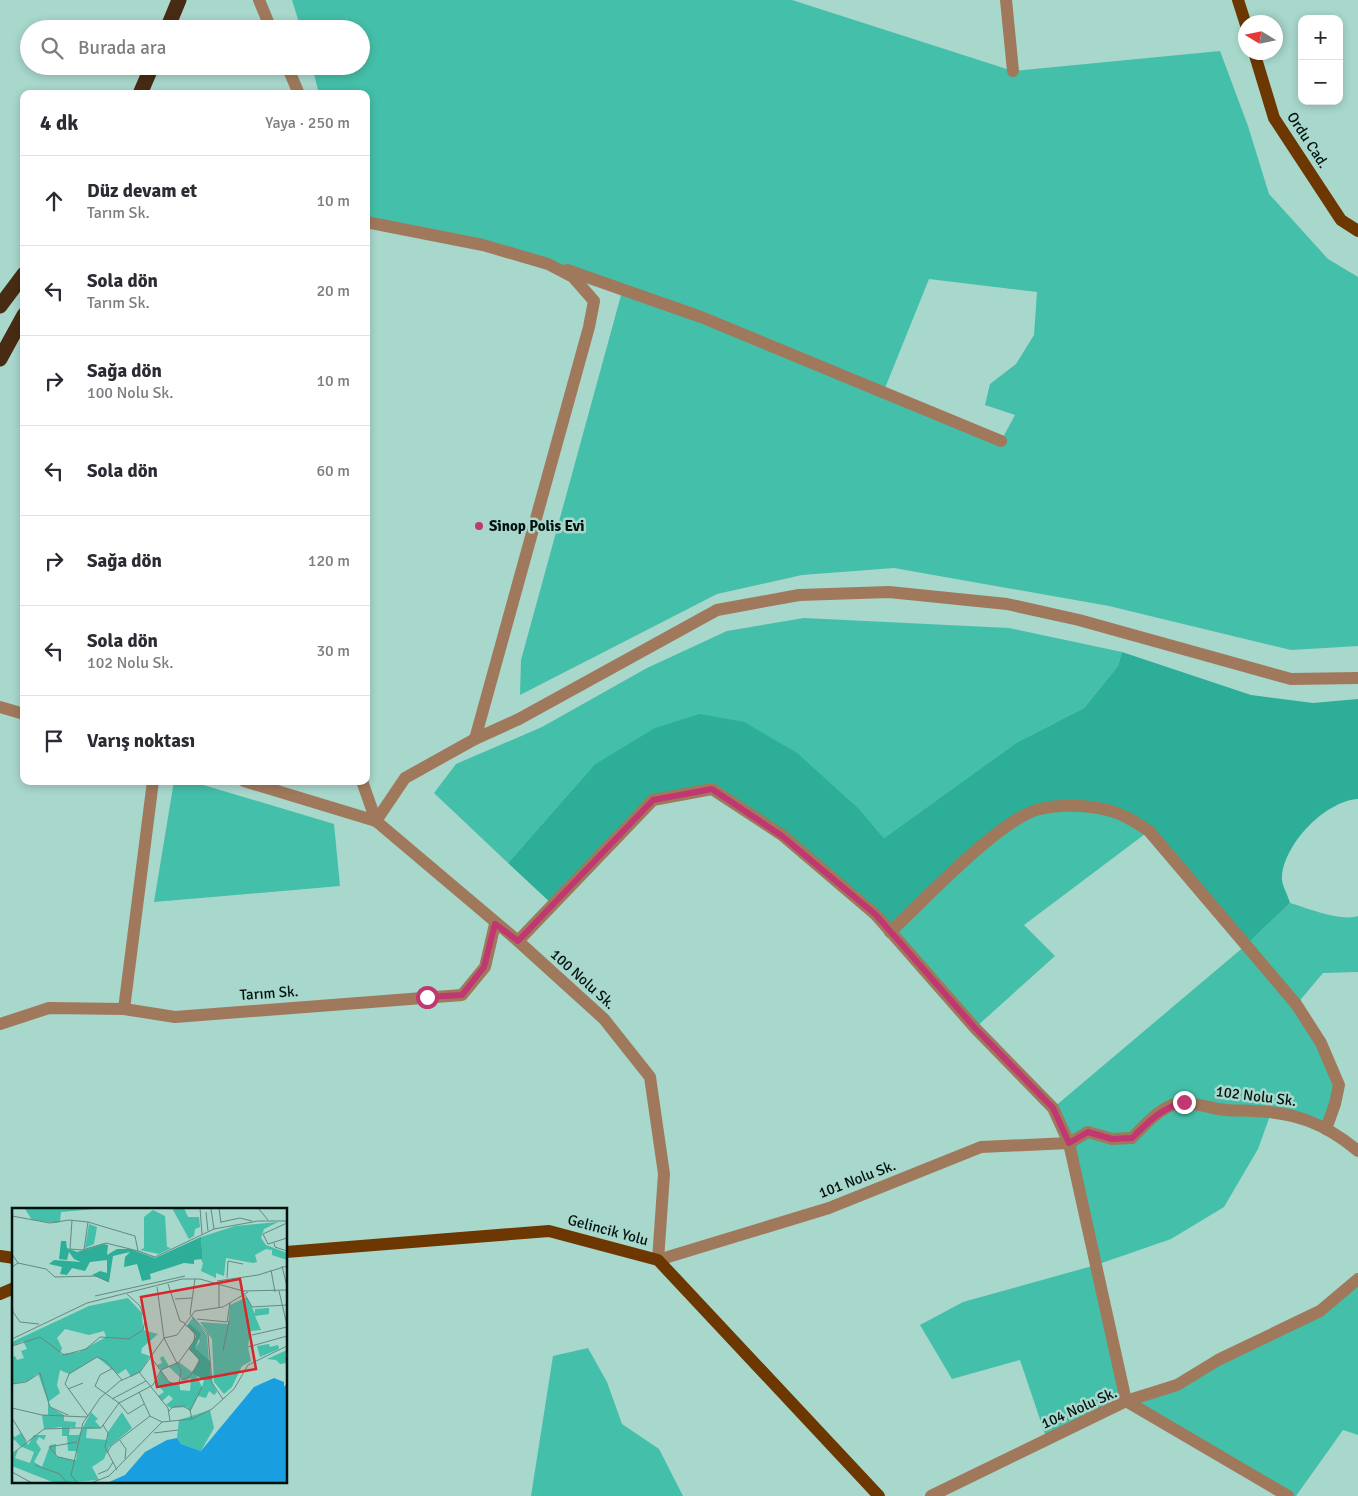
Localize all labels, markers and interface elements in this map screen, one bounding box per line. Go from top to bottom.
north arrow [1238,15,1283,60]
map controls [1298,15,1343,105]
button: + [1298,15,1343,60]
search box [20,20,370,75]
icon: search [38,34,66,62]
text: Burada ara [78,36,166,60]
button: − [1298,60,1343,105]
street label: Ordu Cad. [1283,109,1333,171]
text: 4 dk [40,110,78,136]
text: Yaya · 250 m [265,113,350,133]
text: Düz devam et [87,179,197,203]
icon: ahead [40,187,68,215]
text: 10 m [316,191,350,211]
text: Tarım Sk. [87,203,150,223]
text: Sola dön [87,269,158,293]
icon: left [40,277,68,305]
text: 20 m [316,281,350,301]
text: Tarım Sk. [87,293,150,313]
text: Sağa dön [87,359,162,383]
icon: right [40,367,68,395]
text: 10 m [316,371,350,391]
text: 100 Nolu Sk. [87,383,174,403]
icon: left [40,457,68,485]
text: Sola dön [87,459,158,483]
text: 60 m [316,461,350,481]
place label: Sinop Polis Evi [489,517,585,535]
marker: Sinop Polis Evi [473,520,485,532]
icon: right [40,547,68,575]
text: Sağa dön [87,549,162,573]
text: 120 m [308,551,350,571]
text: Sola dön [87,629,158,653]
icon: left [40,637,68,665]
text: 30 m [316,641,350,661]
text: 102 Nolu Sk. [87,653,174,673]
icon: arrive [40,727,68,755]
text: Varış noktası [87,729,195,753]
street label: 100 Nolu Sk. [547,945,619,1013]
street label: Tarım Sk. [239,982,299,1004]
route start [416,986,439,1009]
street label: 102 Nolu Sk. [1215,1082,1297,1110]
route end [1173,1091,1196,1114]
street label: 101 Nolu Sk. [816,1156,898,1202]
inset map [12,1208,288,1484]
street label: Gelincik Yolu [566,1211,650,1249]
street label: 104 Nolu Sk. [1038,1383,1120,1433]

